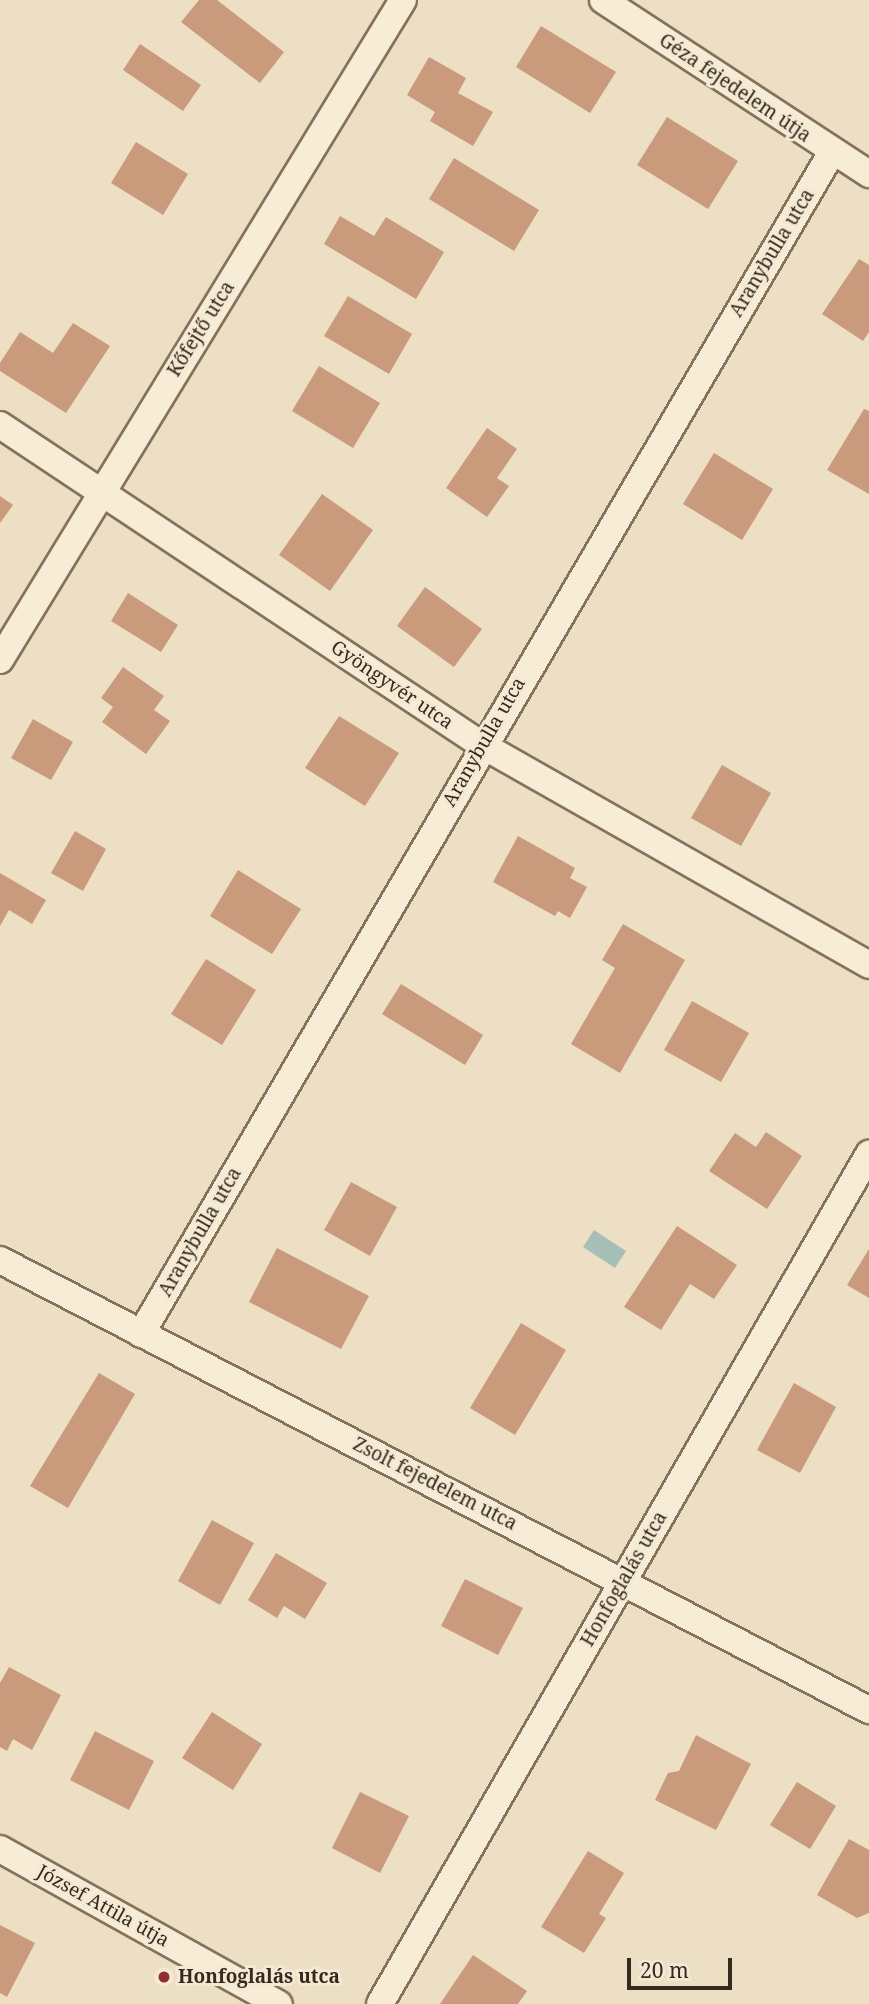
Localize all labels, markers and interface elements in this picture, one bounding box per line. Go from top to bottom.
street label: Géza fejedelem útja [655,29,815,147]
street label: Aranybulla utca [725,185,819,321]
street label: Kőfejtő utca [163,277,239,381]
street label: Gyöngyvér utca [327,636,457,734]
street label: Aranybulla utca [438,673,530,811]
street label: Aranybulla utca [154,1163,246,1301]
street label: Zsolt fejedelem utca [349,1433,521,1535]
street label: Honfoglalás utca [576,1507,672,1651]
street label: József Attila útja [33,1860,173,1952]
scale bar [631,1944,736,1988]
text: 20 m [640,1956,689,1984]
place label: Honfoglalás utca [178,1966,340,1988]
marker: Honfoglalás utca [156,1969,172,1985]

